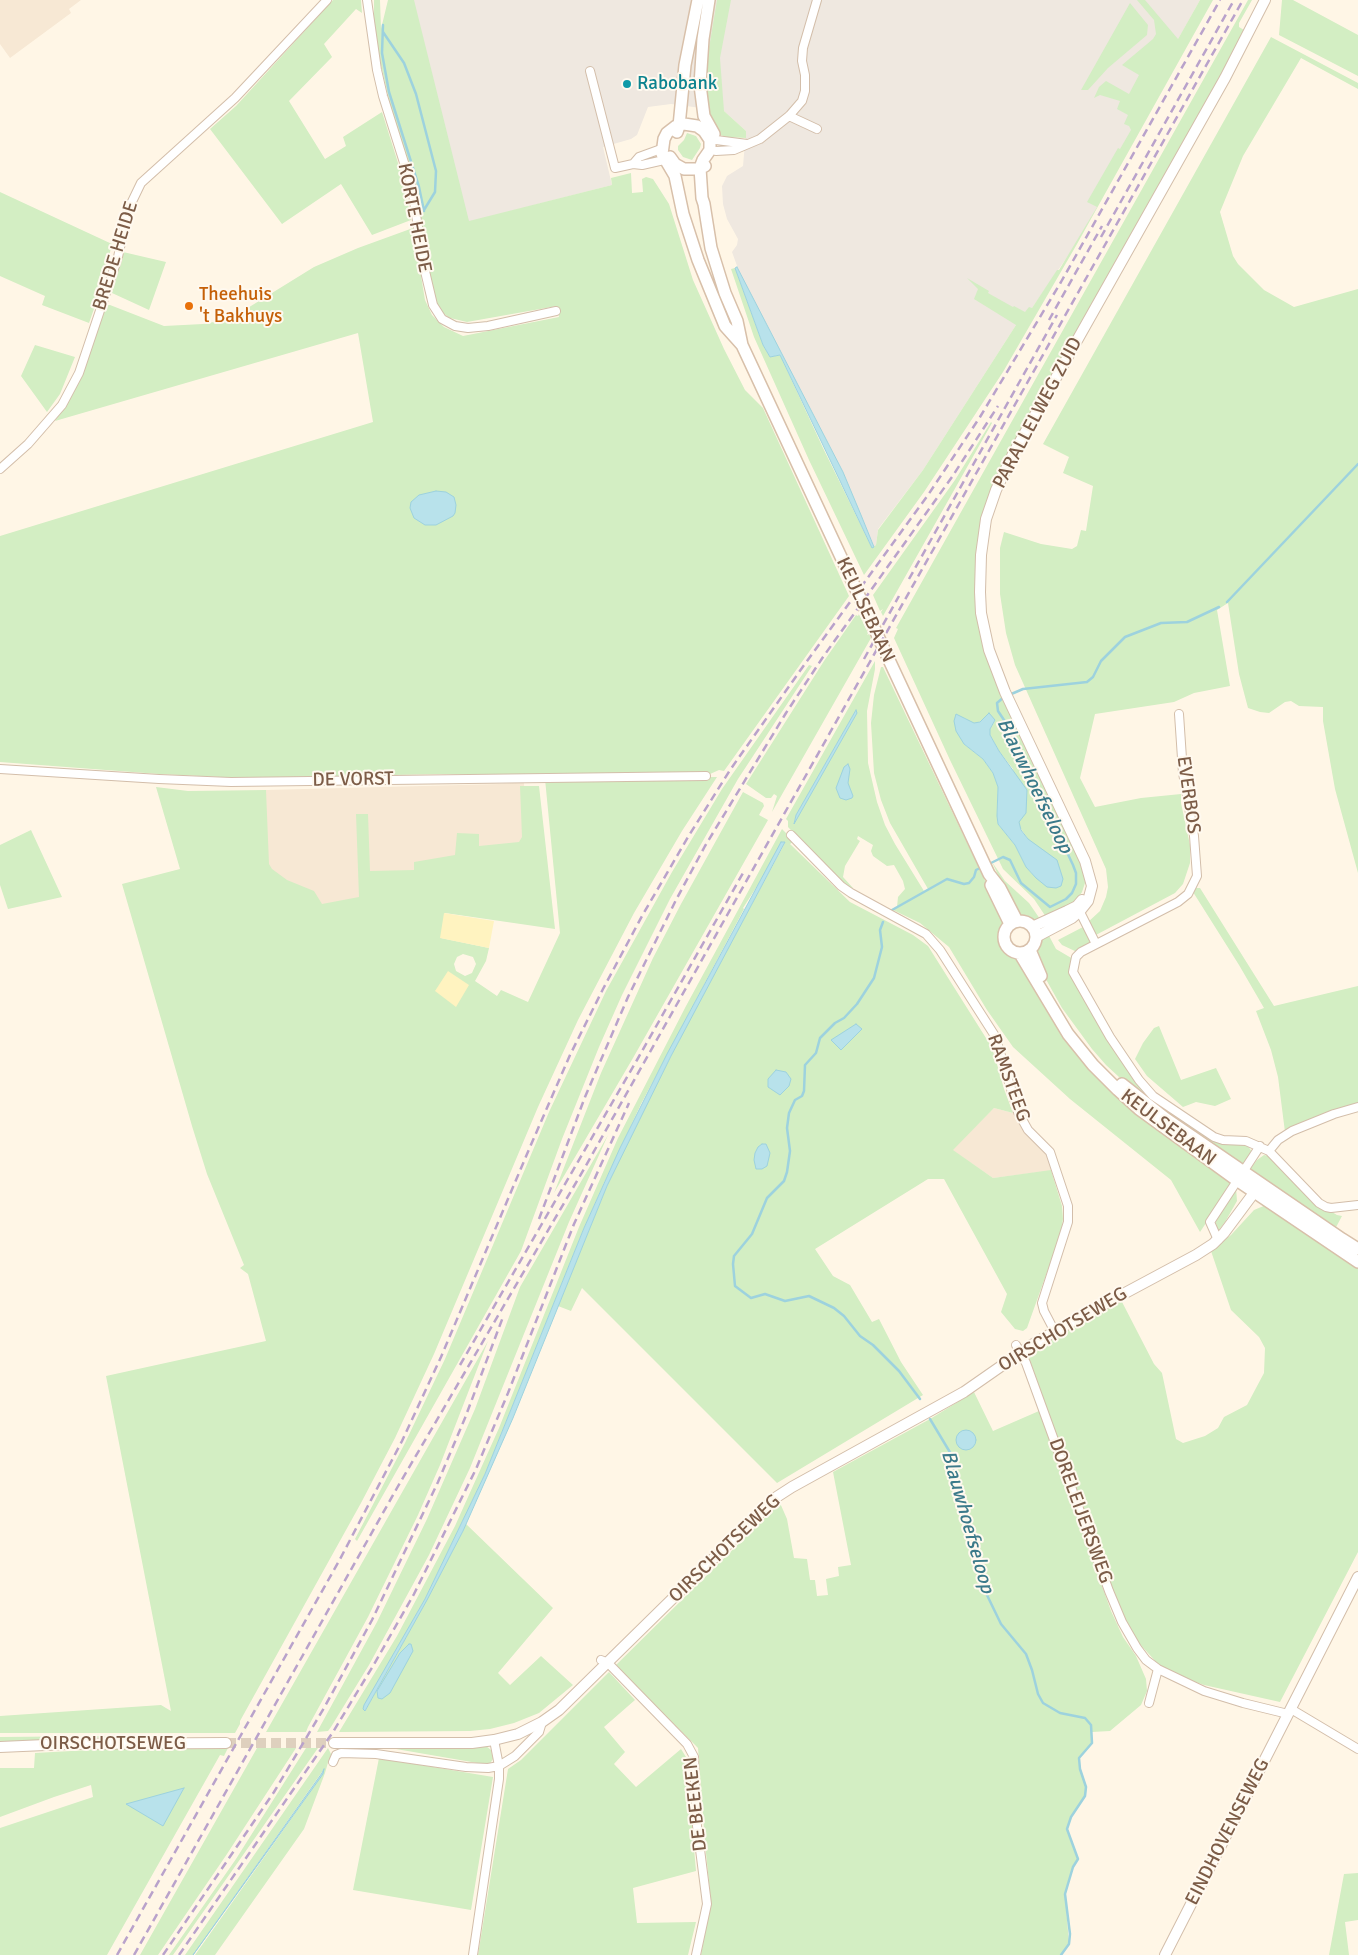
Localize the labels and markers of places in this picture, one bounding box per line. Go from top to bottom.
place label: Rabobank [637,73,717,95]
marker: Rabobank [621,78,633,90]
place label: Theehuis 't Bakhuys [199,284,282,328]
marker: Theehuis 't Bakhuys [183,300,195,312]

